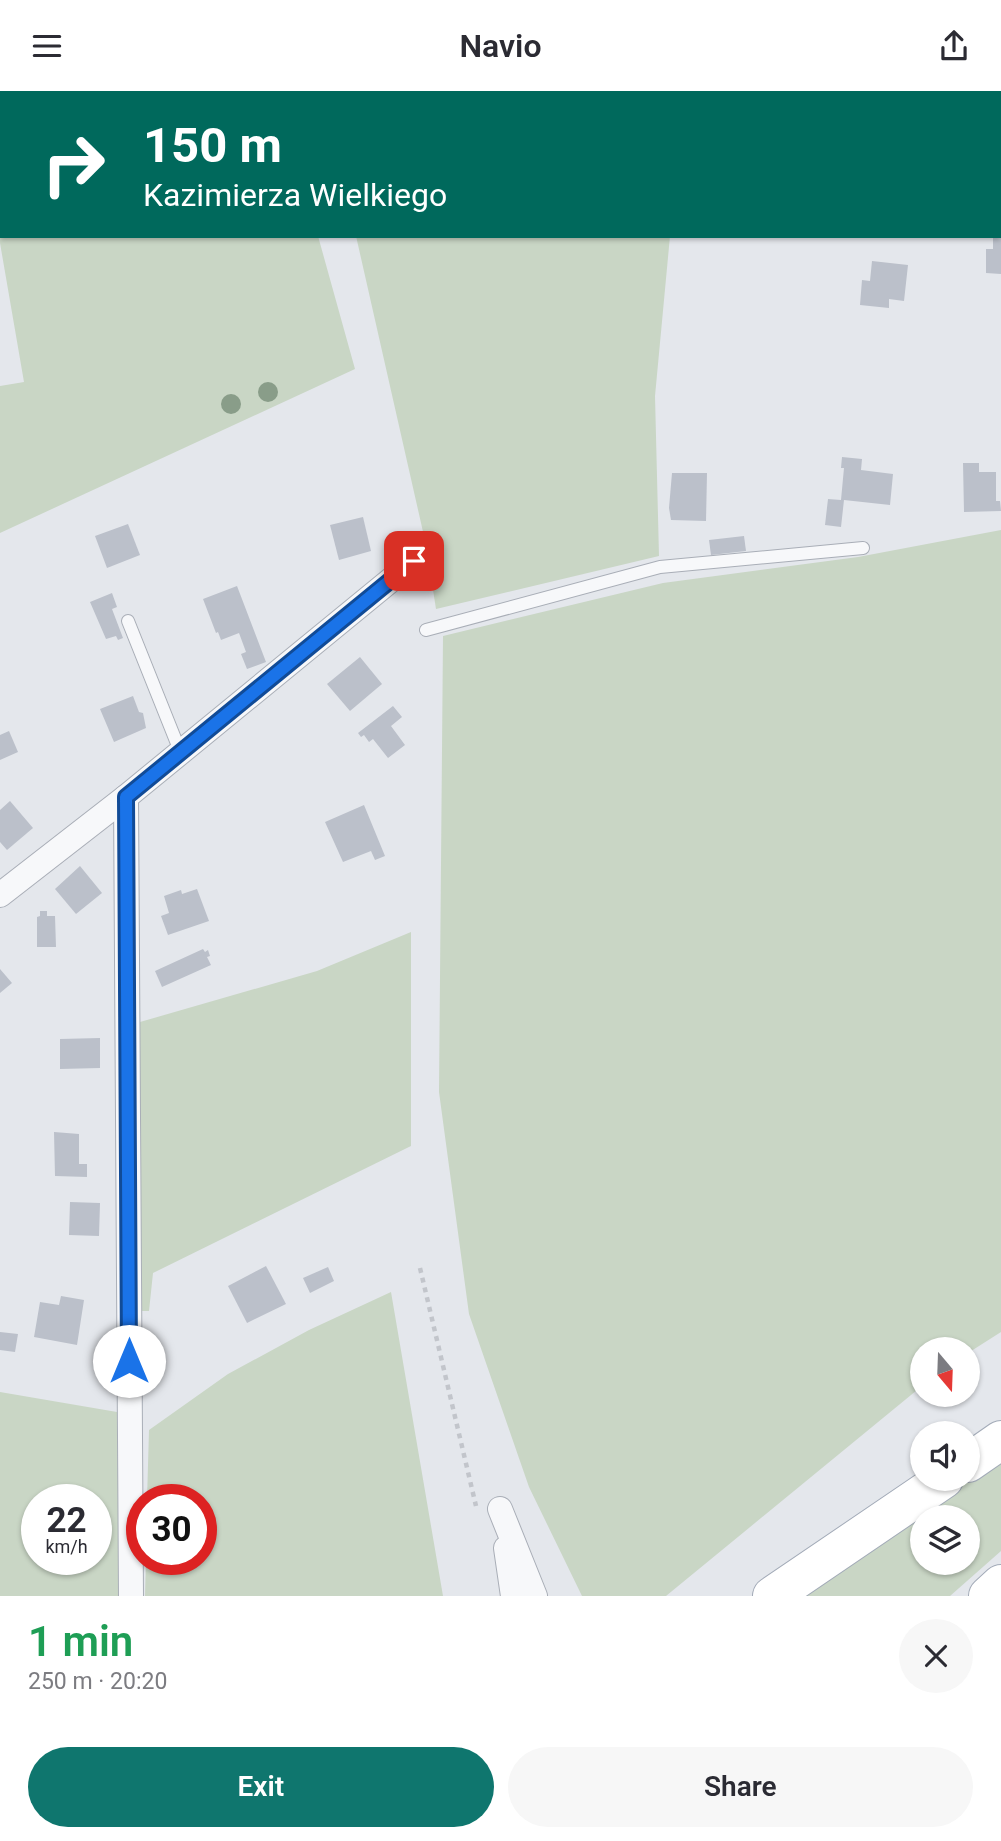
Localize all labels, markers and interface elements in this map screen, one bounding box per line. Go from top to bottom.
icon: menu [28,27,66,65]
text: Navio [459,27,542,65]
icon: share [935,27,973,65]
text: 150 m [143,117,282,174]
icon: right [28,119,119,210]
text: Kazimierza Wielkiego [143,176,447,214]
pin [384,531,444,591]
icon: arrive [395,542,433,580]
position arrow [92,1324,166,1398]
north arrow [910,1337,980,1407]
map controls [910,1337,980,1575]
button: sound [910,1421,980,1491]
speed limit sign: 30 [126,1484,217,1575]
text: 22 [46,1500,87,1541]
button: layers [910,1505,980,1575]
text: km/h [45,1536,88,1557]
text: 1 min [28,1617,133,1666]
button: close [899,1619,973,1693]
text: 250 m · 20:20 [28,1668,167,1695]
button: Exit [28,1747,494,1827]
button: Share [508,1747,973,1827]

